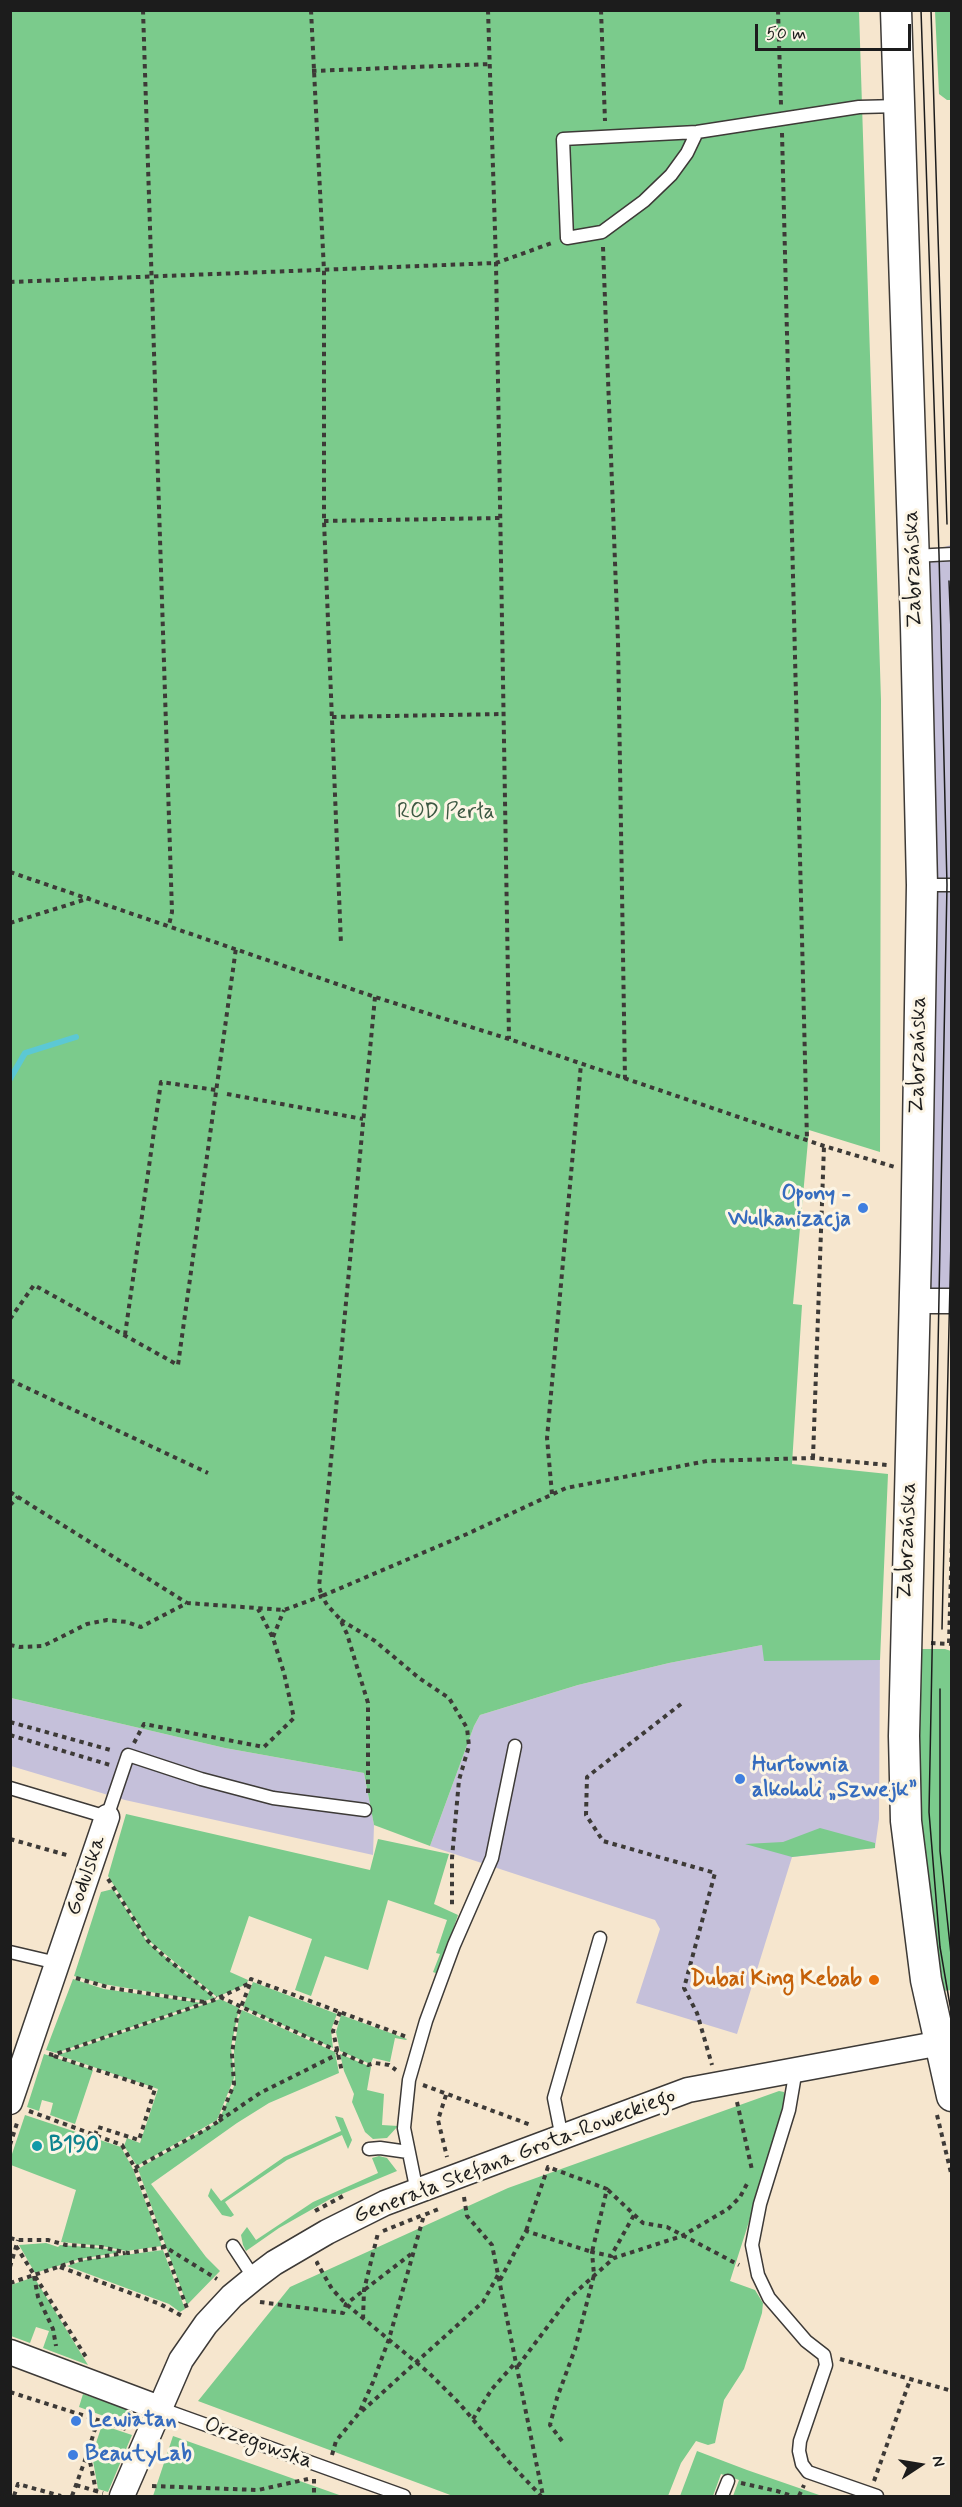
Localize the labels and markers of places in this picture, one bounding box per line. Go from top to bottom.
place label: Opony - Wulkanizacja [728,1182,851,1234]
marker: Opony - Wulkanizacja [856,1201,870,1215]
place label: Hurtownia alkoholi „Szwejk” [752,1753,917,1804]
marker: Hurtownia alkoholi „Szwejk” [733,1772,747,1786]
place label: Dubai King Kebab [690,1967,862,1993]
marker: Dubai King Kebab [867,1973,881,1987]
place label: B190 [49,2133,99,2159]
marker: B190 [30,2139,44,2153]
place label: Lewiatan [88,2408,177,2434]
marker: Lewiatan [69,2414,83,2428]
place label: BeautyLab [85,2442,192,2468]
marker: BeautyLab [66,2448,80,2462]

